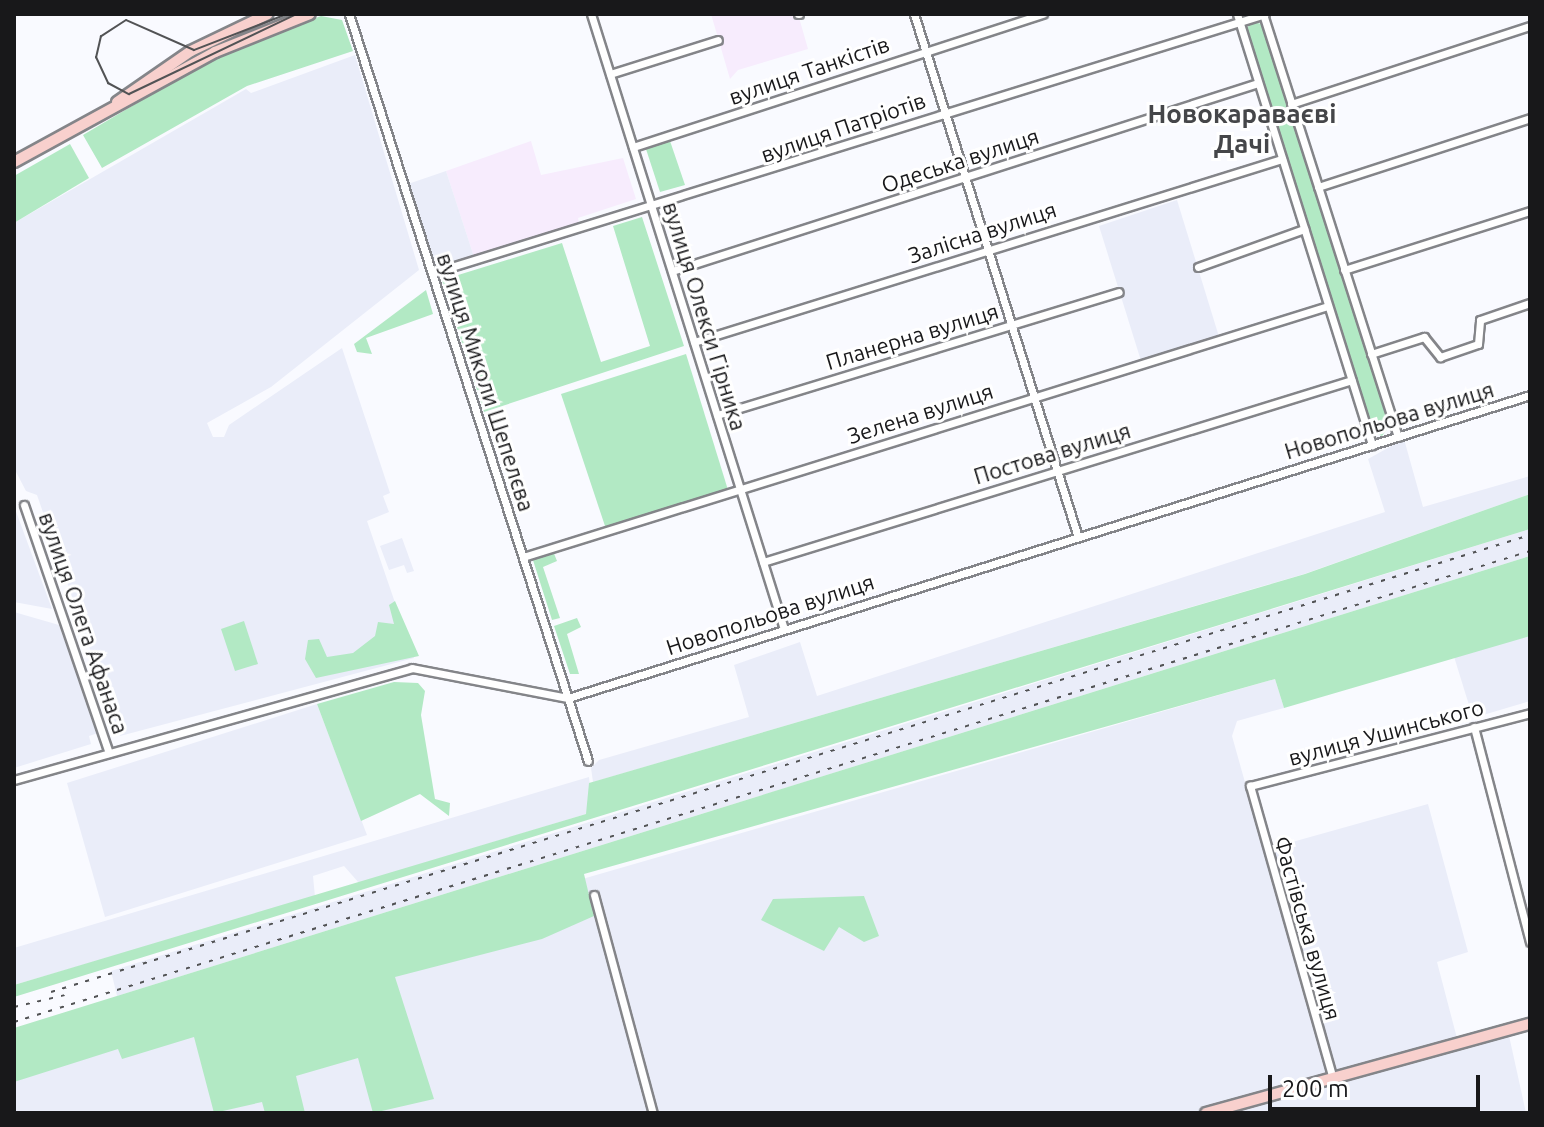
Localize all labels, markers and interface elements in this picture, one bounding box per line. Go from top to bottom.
street label: вулиця Танкістів [725,30,893,110]
street label: вулиця Патріотів [757,86,929,168]
district label: Новокараваєві Дачі [1148,98,1336,160]
street label: Одеська вулиця [878,122,1042,198]
street label: Залісна вулиця [905,196,1059,268]
street label: вулиця Олекси Гірника [658,199,752,433]
street label: вулиця Миколи Шепелєва [432,250,540,514]
street label: Планерна вулиця [822,297,1002,375]
street label: Новопольова вулиця [1281,376,1497,464]
street label: Зелена вулиця [844,377,996,449]
street label: Постова вулиця [970,417,1134,489]
street label: вулиця Олега Афанаса [34,509,134,737]
street label: Новопольова вулиця [663,568,877,660]
street label: вулиця Ушинського [1286,693,1486,771]
street label: Фастівська вулиця [1269,833,1347,1023]
scale bar [1272,1059,1484,1109]
text: 200 m [1282,1075,1349,1102]

